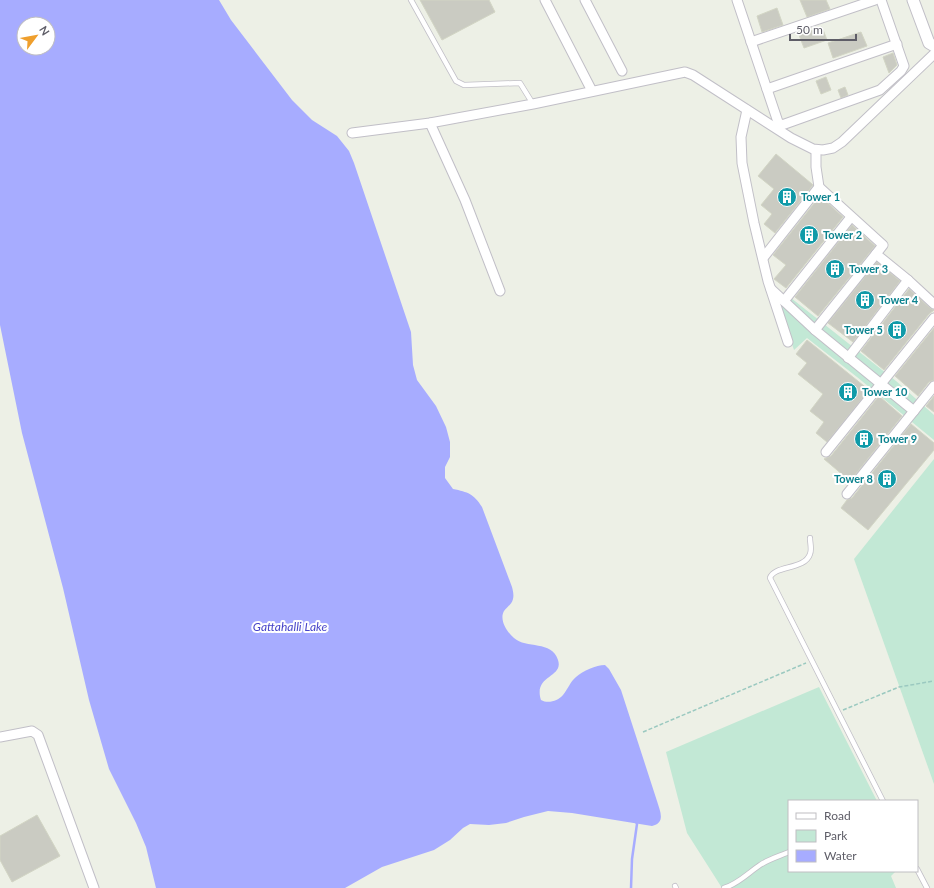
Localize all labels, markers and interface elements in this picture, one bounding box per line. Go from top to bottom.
north arrow [16,16,56,56]
scale bar [790,16,856,42]
text: 50 m [796,22,823,37]
text: N [37,23,53,37]
building icon: Tower 1 [776,186,798,208]
place label: Tower 1 [801,190,840,203]
building icon: Tower 2 [798,224,820,246]
place label: Tower 2 [823,228,862,241]
building icon: Tower 3 [824,258,846,280]
place label: Tower 3 [849,262,888,275]
building icon: Tower 4 [854,289,876,311]
place label: Tower 4 [879,293,919,306]
building icon: Tower 5 [886,319,908,341]
place label: Tower 5 [844,323,883,336]
building icon: Tower 10 [837,381,859,403]
place label: Tower 10 [862,385,908,398]
building icon: Tower 9 [853,428,875,450]
place label: Tower 9 [878,432,917,445]
building icon: Tower 8 [876,468,898,490]
place label: Tower 8 [834,472,873,485]
water label: Gattahalli Lake [253,619,327,634]
legend [788,800,918,872]
text: Road [824,808,851,823]
text: Park [824,828,848,843]
text: Water [824,848,857,863]

